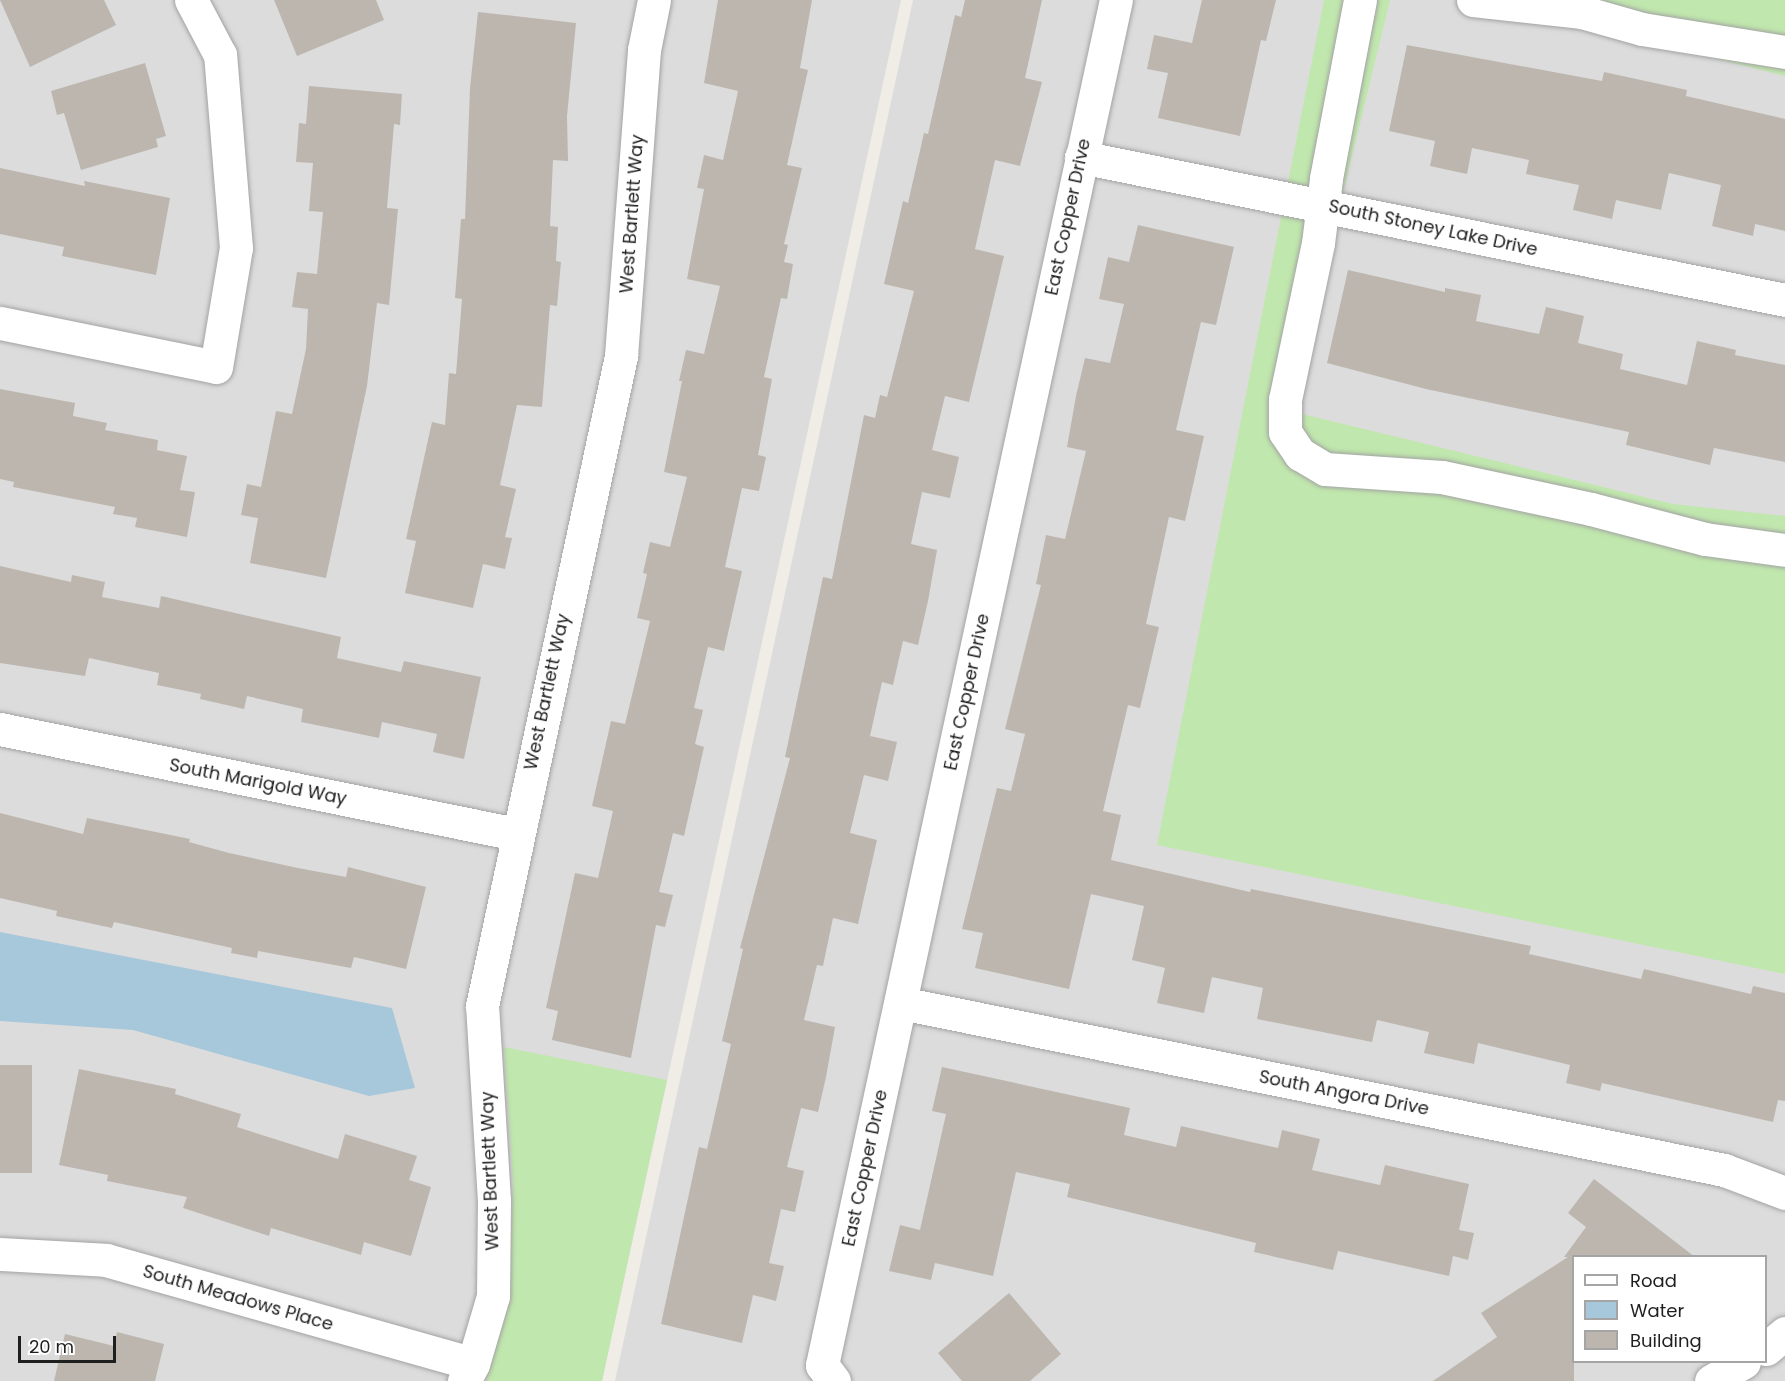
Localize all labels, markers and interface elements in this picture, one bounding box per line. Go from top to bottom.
street label: West Bartlett Way [616,134,648,294]
street label: East Copper Drive [1041,137,1095,297]
street label: South Stoney Lake Drive [1327,195,1539,261]
street label: West Bartlett Way [520,612,574,772]
street label: East Copper Drive [940,612,994,772]
street label: South Marigold Way [167,754,349,810]
street label: South Angora Drive [1257,1066,1431,1120]
street label: East Copper Drive [838,1088,892,1248]
street label: West Bartlett Way [476,1091,504,1251]
legend [1572,1255,1767,1363]
street label: South Meadows Place [140,1260,336,1336]
text: Road [1630,1268,1677,1293]
text: Water [1630,1298,1684,1323]
scale bar [21,1324,118,1362]
text: Building [1630,1328,1702,1353]
text: 20 m [29,1334,74,1359]

